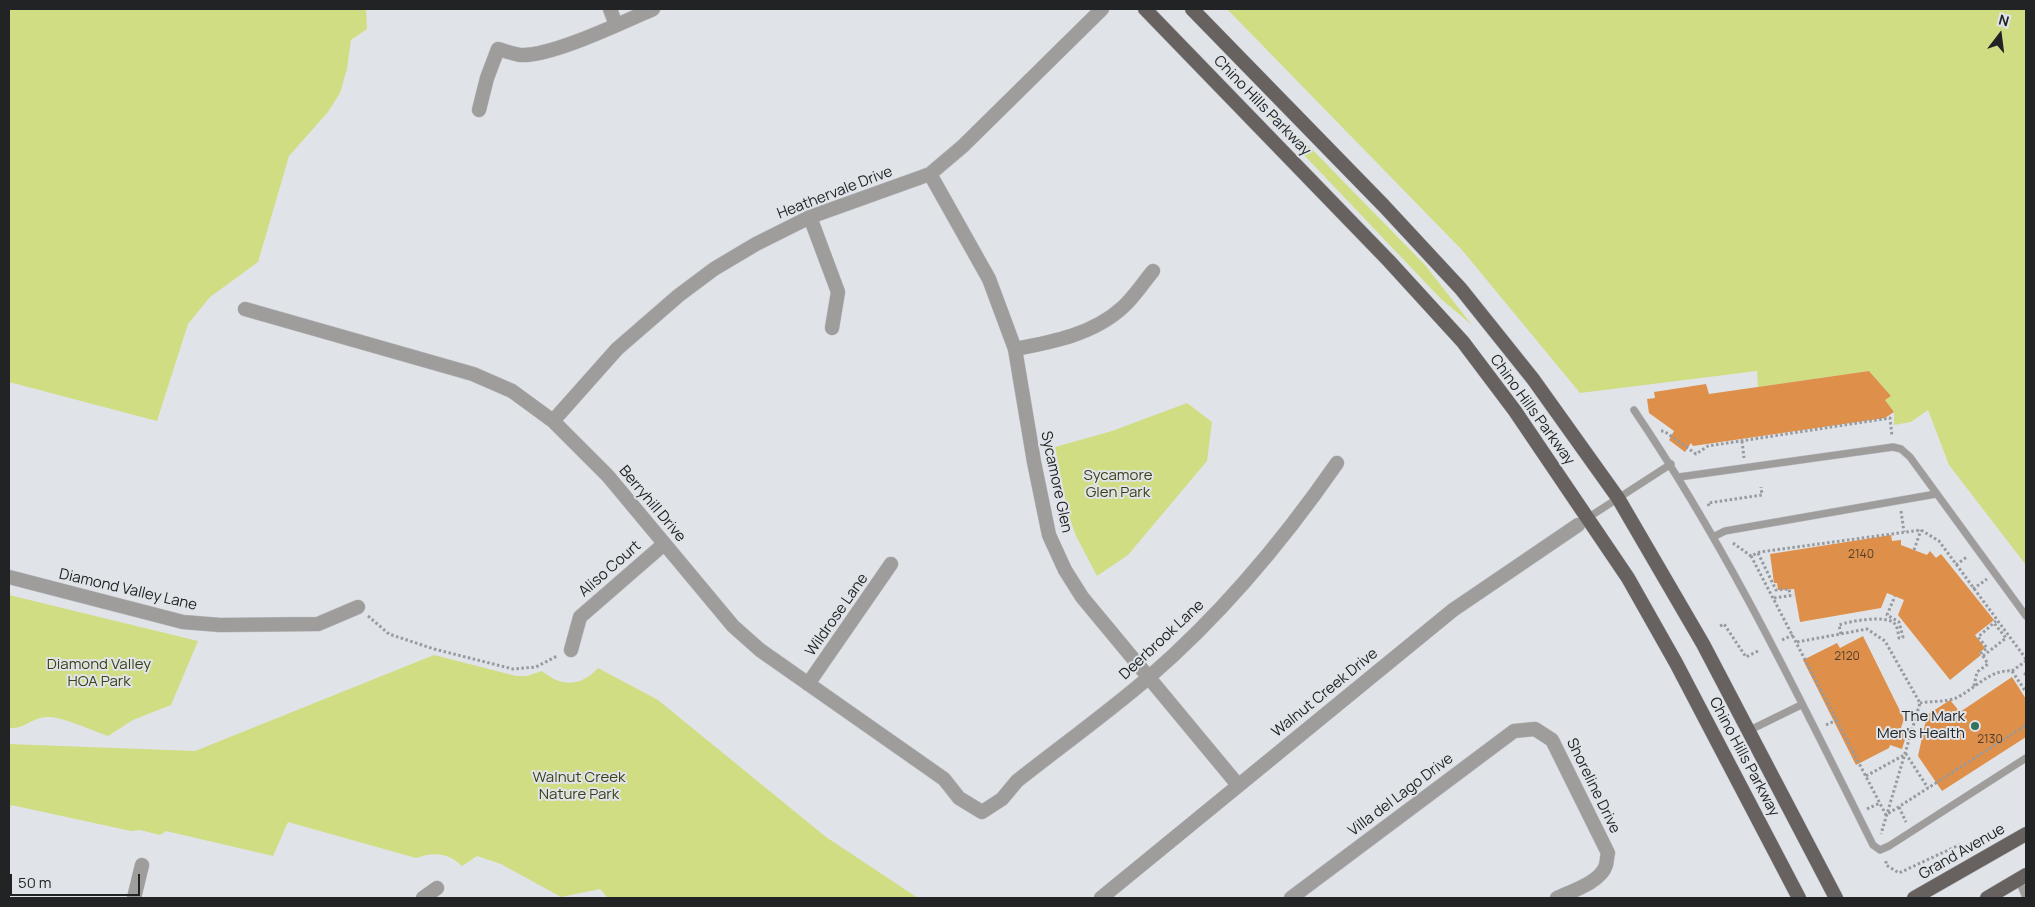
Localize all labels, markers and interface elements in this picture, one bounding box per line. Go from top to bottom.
north arrow [1975,10,2025,60]
text: N [1997,10,2011,31]
street label: Chino Hills Parkway [1210,52,1314,160]
street label: Heathervale Drive [775,163,895,223]
street label: Chino Hills Parkway [1486,351,1578,469]
street label: Sycamore Glen [1036,430,1076,534]
street label: Berryhill Drive [615,462,689,546]
park label: Sycamore Glen Park [1084,467,1152,502]
street label: Aliso Court [575,537,645,601]
house number: 2140 [1848,548,1874,562]
street label: Diamond Valley Lane [57,565,199,615]
street label: Wildrose Lane [802,570,872,660]
street label: Deerbrook Lane [1116,596,1208,684]
street label: Walnut Creek Drive [1268,645,1382,741]
house number: 2120 [1834,650,1860,664]
park label: Diamond Valley HOA Park [47,656,151,691]
street label: Chino Hills Parkway [1705,694,1783,820]
place label: The Mark Men's Health [1877,708,1965,743]
marker: The Mark Men's Health [1969,720,1981,732]
house number: 2130 [1977,733,2003,747]
street label: Shoreline Drive [1562,735,1624,837]
street label: Villa del Lago Drive [1345,750,1457,840]
park label: Walnut Creek Nature Park [533,769,625,804]
street label: Grand Avenue [1916,820,2008,884]
scale bar [12,864,142,896]
text: 50 m [18,872,52,893]

